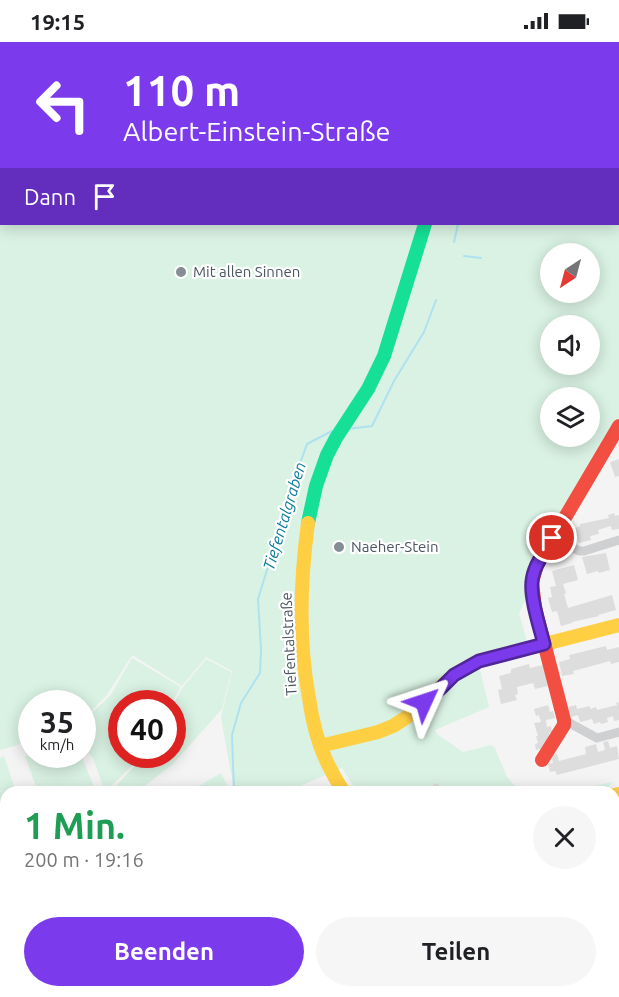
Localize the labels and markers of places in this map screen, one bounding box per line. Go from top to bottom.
place label: Mit allen Sinnen [193,263,300,280]
marker: Mit allen Sinnen [174,265,188,279]
pin [526,512,577,563]
place label: Naeher-Stein [351,538,439,555]
marker: Naeher-Stein [332,540,346,554]

